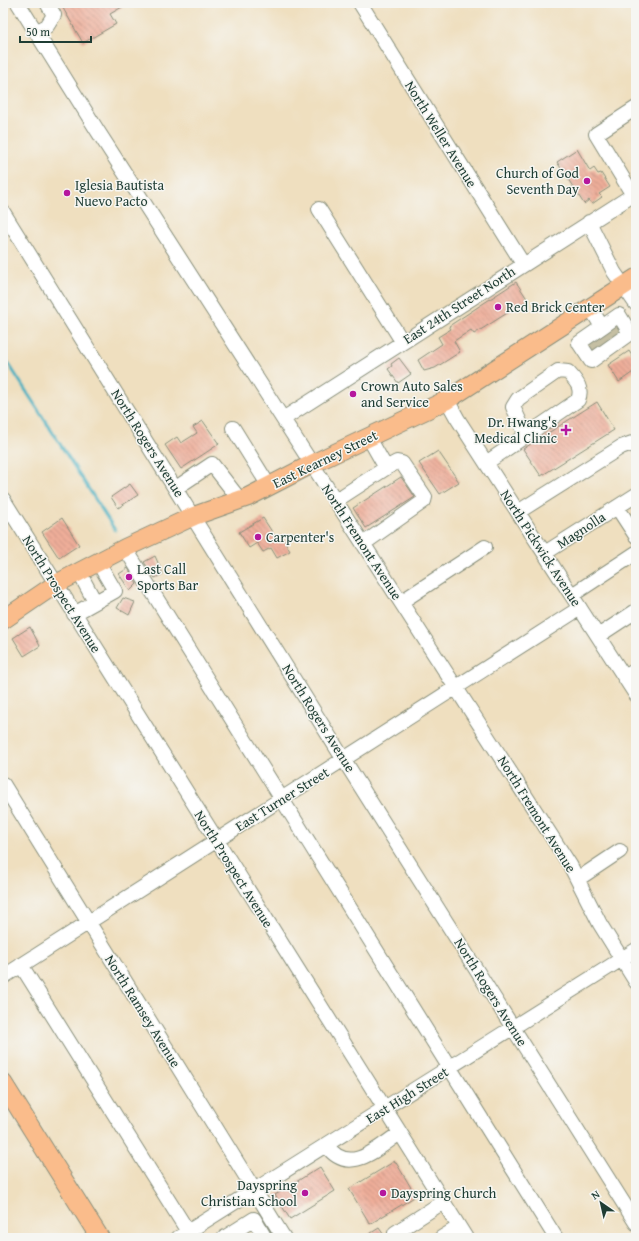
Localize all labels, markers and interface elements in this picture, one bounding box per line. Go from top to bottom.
scale bar [20,18,91,44]
text: 50 m [26,23,50,40]
street label: North Weller Avenue [400,77,482,191]
place label: Church of God Seventh Day [496,163,580,199]
place label: Iglesia Bautista Nuevo Pacto [75,175,164,211]
marker: Church of God Seventh Day [582,176,592,186]
marker: Iglesia Bautista Nuevo Pacto [62,188,72,198]
street label: East 24th Street North [399,261,519,349]
place label: Red Brick Center [506,297,605,317]
marker: Red Brick Center [493,302,503,312]
place label: Crown Auto Sales and Service [361,376,463,412]
street label: North Rogers Avenue [107,385,190,501]
marker: Crown Auto Sales and Service [348,389,358,399]
place label: Dr. Hwang's Medical Clinic [474,412,557,448]
marker: Dr. Hwang's Medical Clinic [560,424,572,436]
street label: East Kearney Street [269,425,381,493]
street label: North Fremont Avenue [317,480,407,604]
street label: North Pickwick Avenue [496,486,587,611]
street label: Magnolla [553,507,610,553]
place label: Carpenter's [266,527,334,547]
street label: North Prospect Avenue [18,531,107,657]
marker: Carpenter's [253,532,263,542]
place label: Last Call Sports Bar [137,559,198,595]
marker: Last Call Sports Bar [124,572,134,582]
street label: North Rogers Avenue [278,660,361,776]
street label: North Fremont Avenue [493,752,581,877]
street label: East Turner Street [231,762,333,836]
street label: North Prospect Avenue [190,806,279,932]
street label: North Rogers Avenue [450,934,533,1050]
street label: North Ramsey Avenue [100,951,186,1071]
street label: East High Street [362,1062,452,1128]
place label: Dayspring Christian School [201,1175,297,1211]
place label: Dayspring Church [391,1183,496,1203]
north arrow [581,1183,621,1223]
text: N [588,1186,603,1203]
marker: Dayspring Christian School [300,1188,310,1198]
marker: Dayspring Church [378,1188,388,1198]

